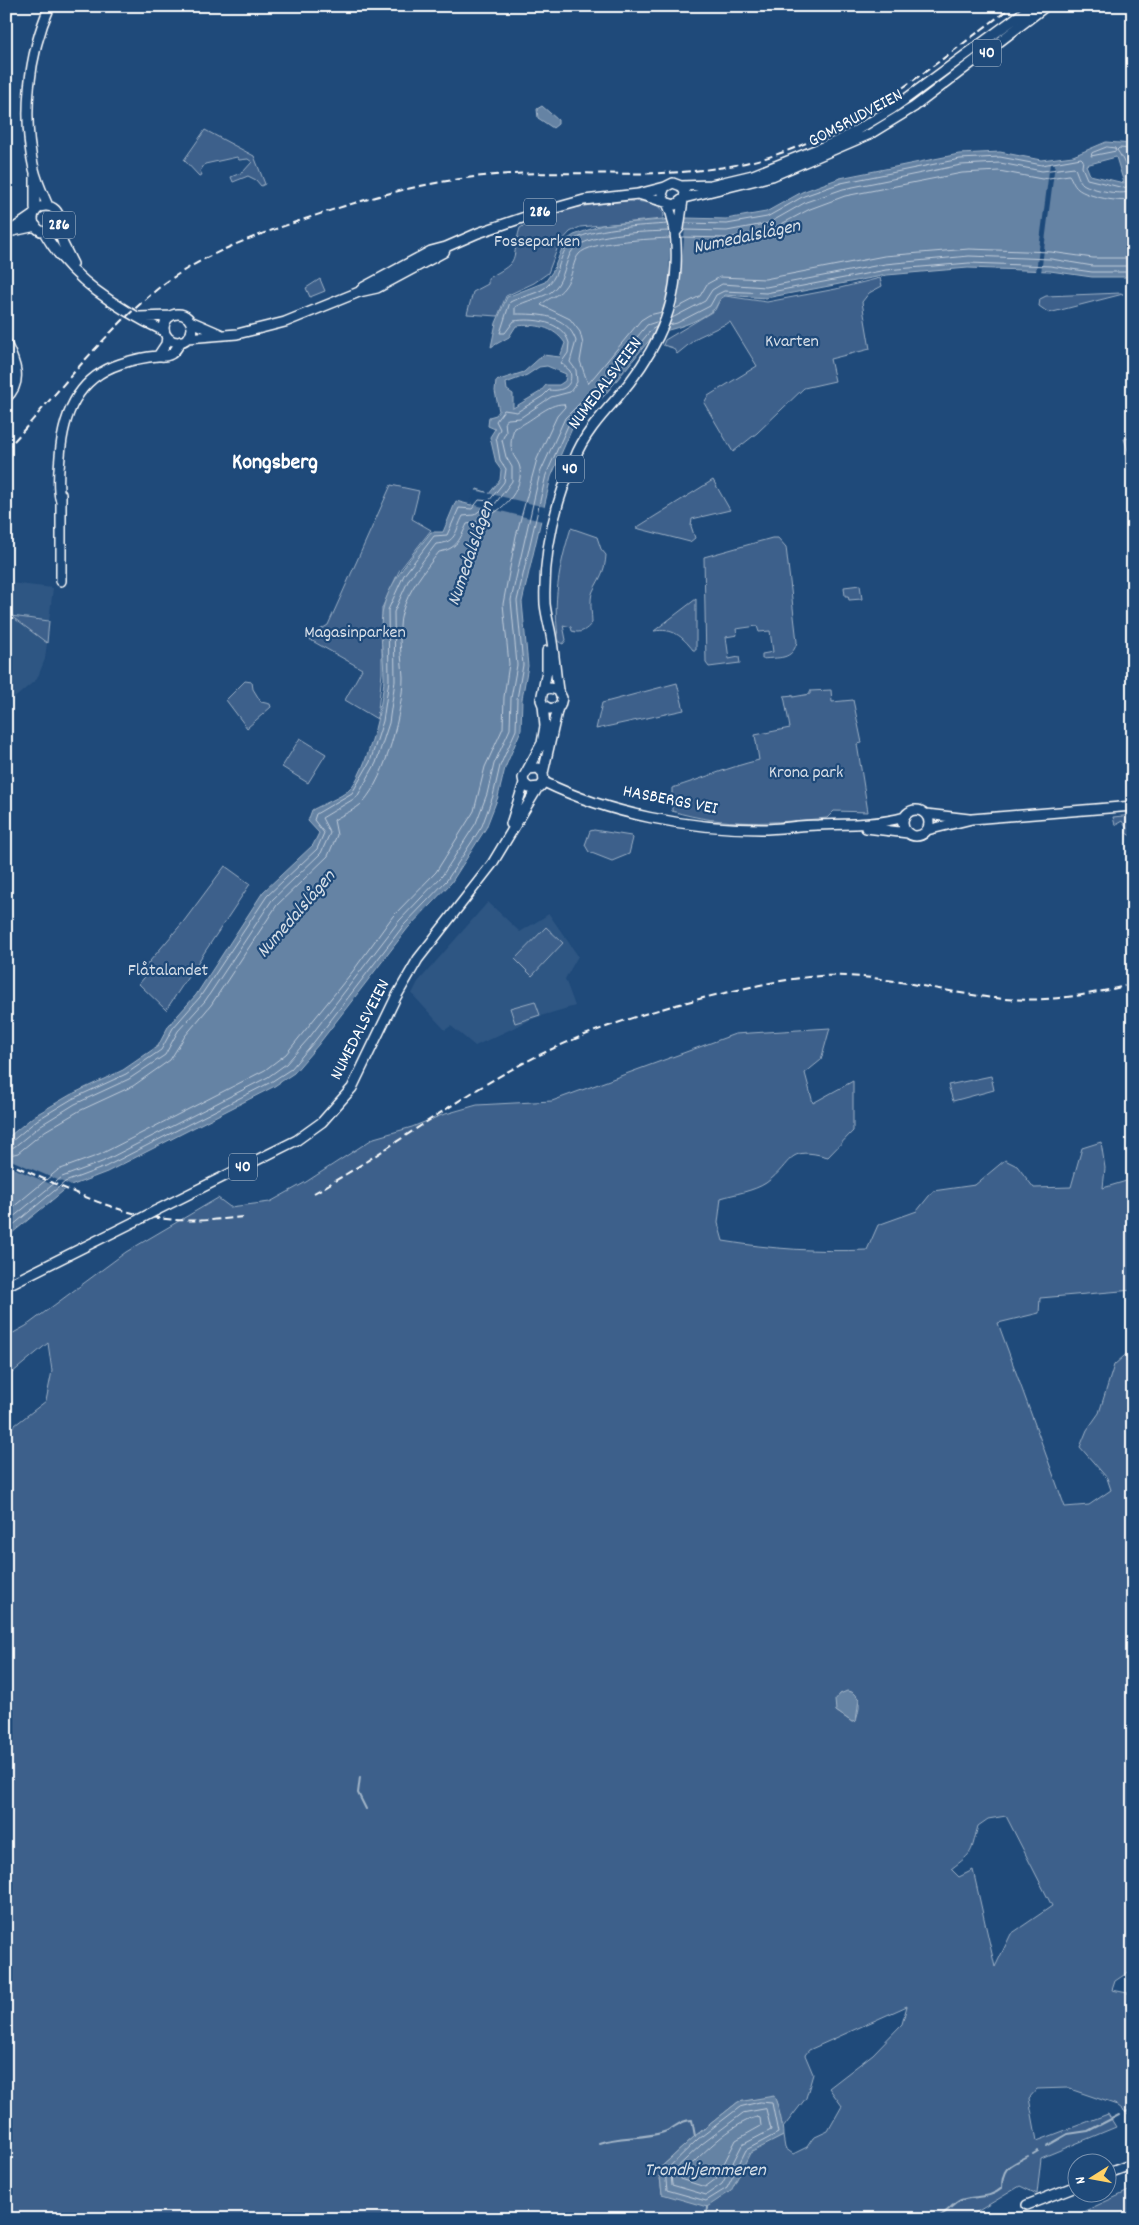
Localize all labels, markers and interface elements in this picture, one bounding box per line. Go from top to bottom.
road number: 40 [973,40,1001,66]
street label: GOMSRUDVEIEN [804,84,908,154]
road number: 286 [524,198,556,226]
road number: 286 [43,212,75,238]
water label: Numedalslågen [691,213,804,263]
park label: Fosseparken [494,230,580,255]
park label: Kvarten [765,330,819,355]
street label: NUMEDALSVEIEN [563,332,649,436]
district label: Kongsberg [232,448,318,479]
road number: 40 [556,456,584,482]
water label: Numedalslågen [442,497,503,610]
park label: Magasinparken [304,621,406,646]
park label: Krona park [769,761,843,786]
street label: HASBERGS VEI [620,780,720,823]
water label: Numedalslågen [251,864,344,965]
park label: Flåtalandet [128,959,209,984]
street label: NUMEDALSVEIEN [325,975,397,1085]
road number: 40 [229,1154,257,1180]
north arrow [1066,2152,1116,2202]
water label: Trondhjemmeren [644,2158,767,2185]
text: N [1071,2175,1092,2185]

